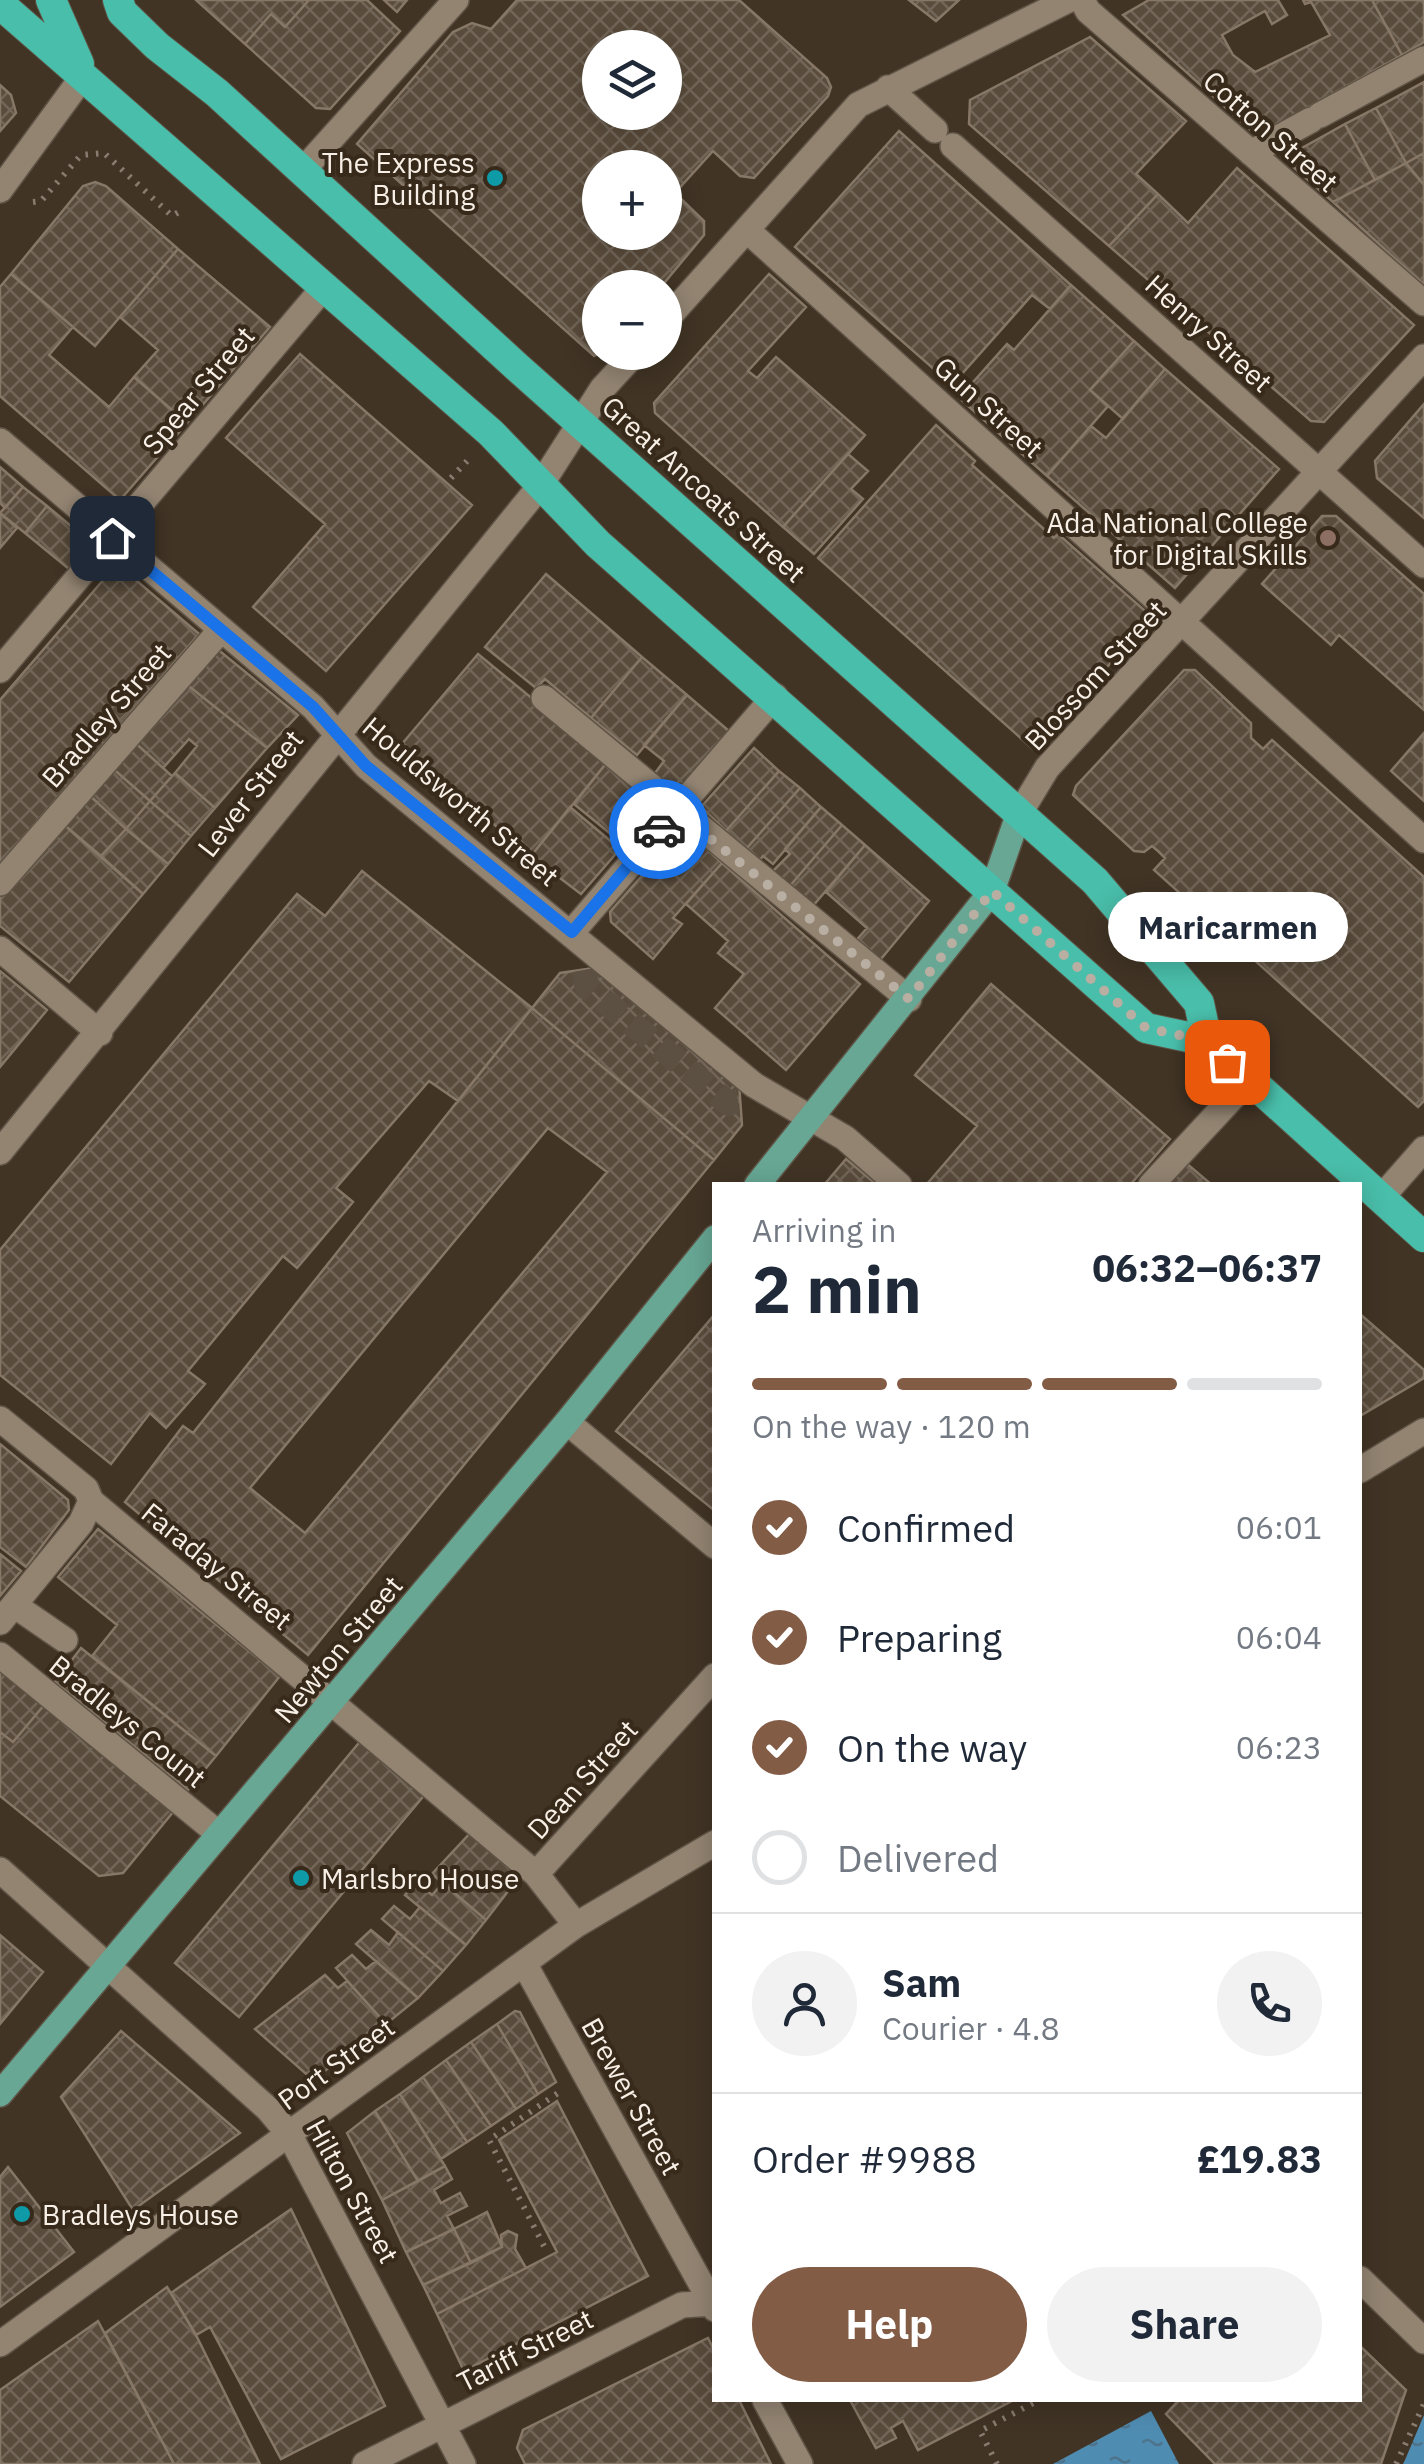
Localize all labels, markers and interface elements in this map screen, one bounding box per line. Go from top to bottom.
map controls [582,30,682,370]
button: layers [582,30,682,130]
street label: Cotton Street [1196,62,1346,200]
place label: The Express Building [322,144,475,213]
button: + [582,150,682,250]
marker: The Express Building [484,167,506,189]
street label: Henry Street [1138,266,1280,400]
button: − [582,270,682,370]
street label: Spear Street [134,318,262,462]
street label: Gun Street [927,348,1051,466]
street label: Great Ancoats Street [594,388,814,590]
pin [70,496,155,581]
place label: Ada National College for Digital Skills [1046,504,1308,573]
icon: home [85,511,140,566]
marker: Ada National College for Digital Skills [1317,527,1339,549]
street label: Blossom Street [1016,592,1174,758]
street label: Bradley Street [33,635,179,795]
street label: Houldsworth Street [355,708,567,894]
street label: Lever Street [189,722,311,864]
courier [609,779,709,879]
icon: car [632,802,687,857]
callout: Maricarmen [1107,892,1347,962]
text: Maricarmen [1138,906,1318,948]
pin [1185,1020,1270,1105]
icon: bag [1200,1035,1255,1090]
text: Arriving in [752,1209,897,1251]
text: 06:32–06:37 [1092,1243,1322,1292]
text: 2 min [752,1246,922,1331]
text: On the way · 120 m [752,1405,1031,1447]
street label: Faraday Street [134,1494,300,1638]
icon: check [752,1500,807,1555]
text: Confirmed [837,1503,1015,1552]
text: 06:01 [1236,1506,1322,1548]
street label: Newton Street [266,1568,410,1730]
icon: check [752,1610,807,1665]
text: Preparing [837,1613,1002,1662]
text: 06:04 [1236,1616,1322,1658]
street label: Bradleys Count [42,1646,214,1796]
street label: Dean Street [519,1711,645,1847]
icon: check [752,1720,807,1775]
text: On the way [837,1723,1027,1772]
text: 06:23 [1236,1726,1322,1768]
text: Delivered [837,1833,999,1882]
place label: Marlsbro House [321,1860,519,1897]
marker: Marlsbro House [290,1867,312,1889]
button: person [752,1951,857,2056]
button: phone [1217,1951,1322,2056]
text: Sam [882,1958,961,2007]
text: Courier · 4.8 [882,2007,1060,2049]
street label: Port Street [270,2008,402,2118]
street label: Brewer Street [574,2011,690,2181]
street label: Hilton Street [298,2112,408,2270]
text: Order #9988 [752,2134,977,2183]
text: £19.83 [1197,2134,1322,2183]
place label: Bradleys House [42,2196,239,2233]
marker: Bradleys House [11,2203,33,2225]
button: Help [752,2267,1027,2382]
button: Share [1047,2267,1322,2382]
street label: Tariff Street [451,2300,599,2400]

